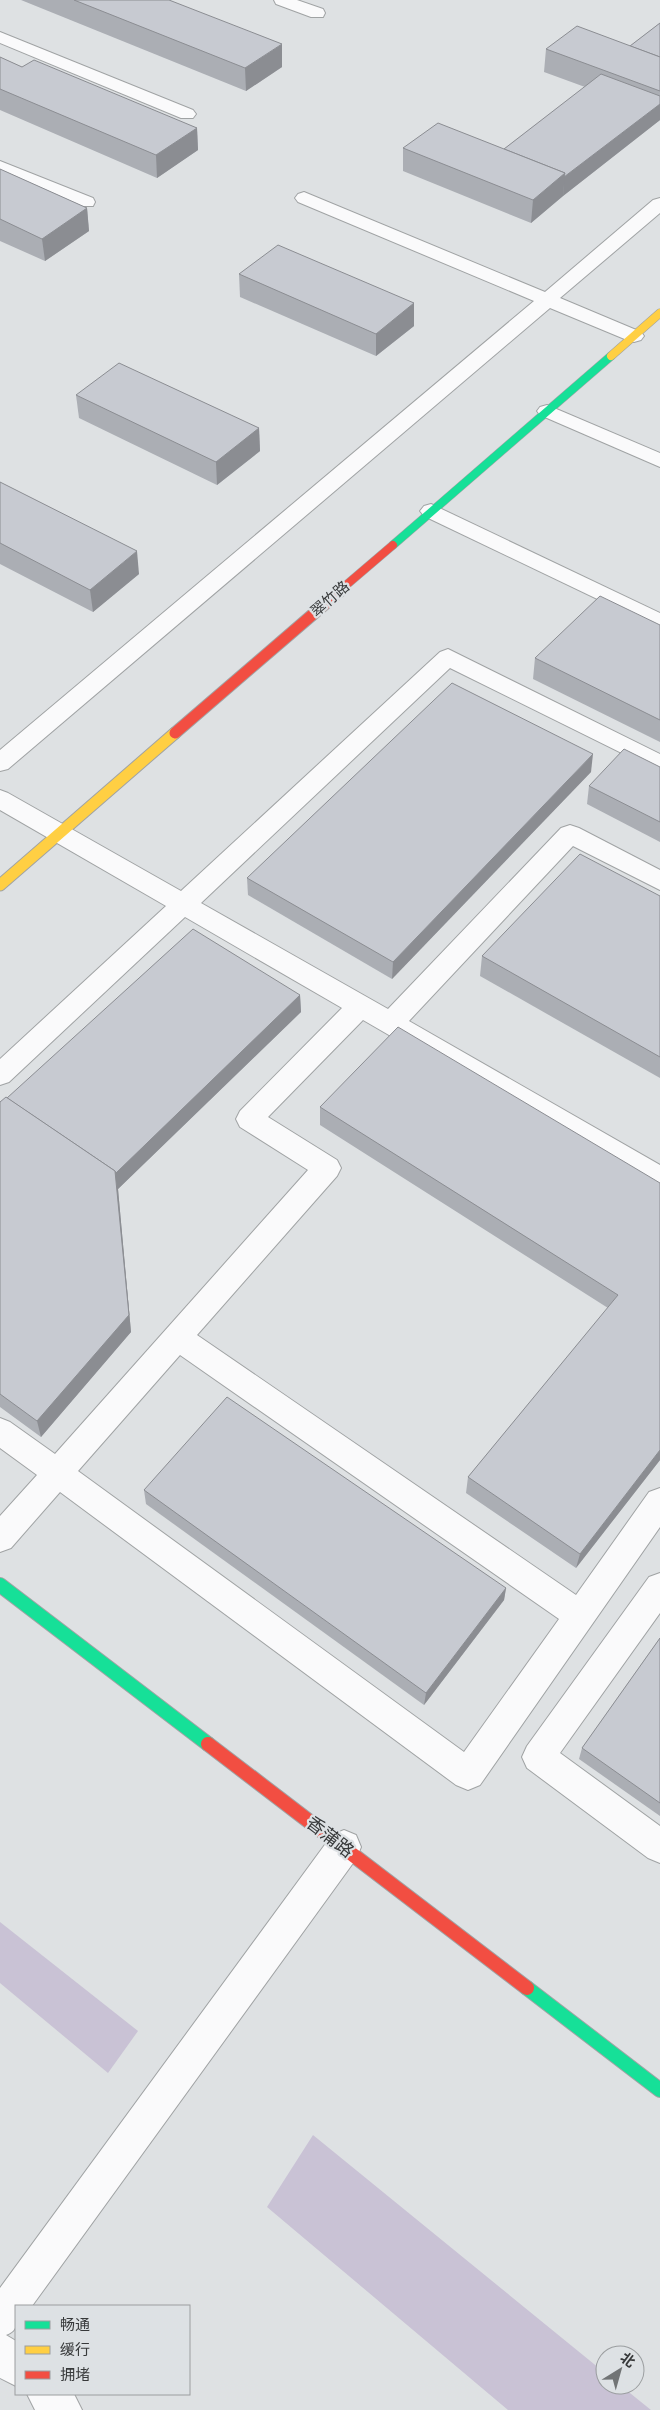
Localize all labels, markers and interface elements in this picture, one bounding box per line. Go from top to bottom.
street label: 翠竹路 [306,577,354,621]
street label: 香蒲路 [301,1811,359,1863]
legend [15,2305,190,2395]
text: 畅通 [60,2315,90,2335]
text: 缓行 [60,2340,90,2360]
north arrow [595,2345,645,2395]
text: 北 [616,2348,639,2372]
text: 拥堵 [60,2365,90,2385]

